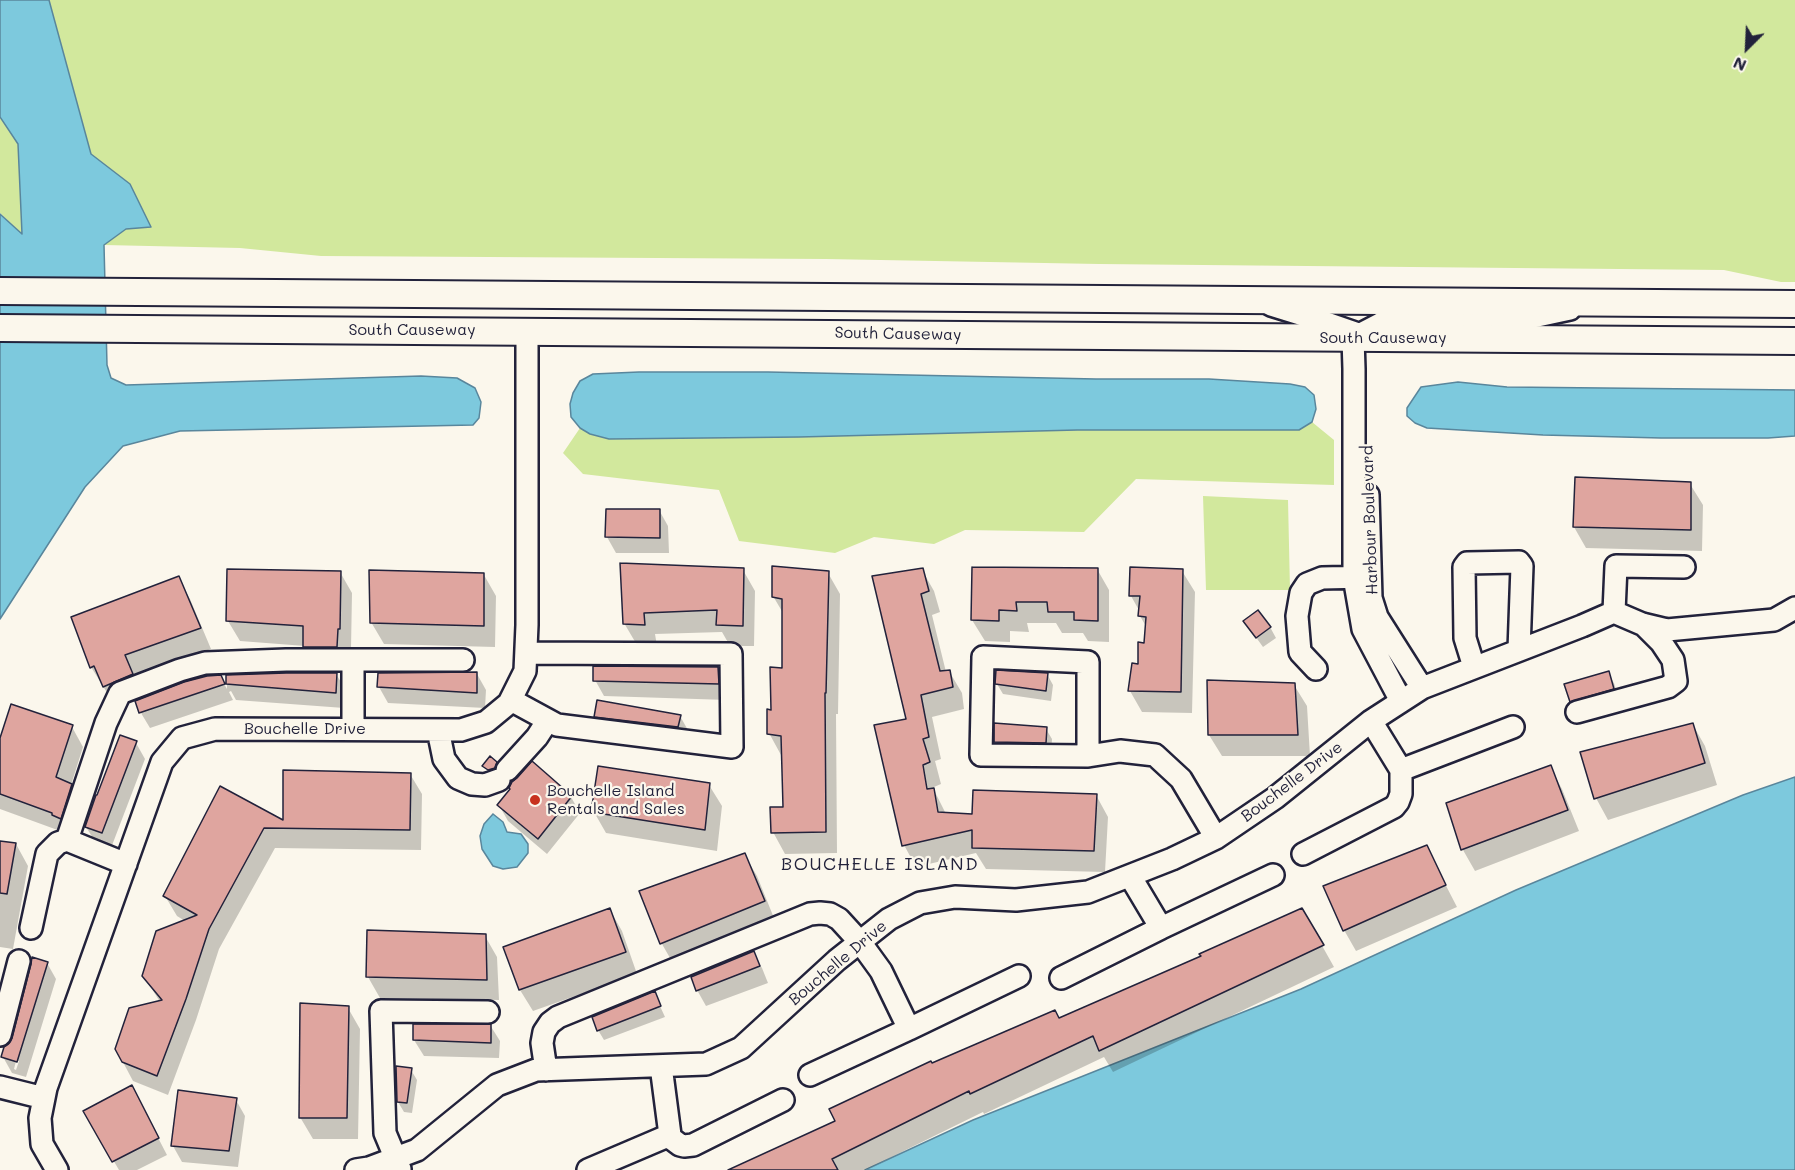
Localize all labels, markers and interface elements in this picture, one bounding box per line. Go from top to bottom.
north arrow [1717,18,1777,78]
text: N [1730,53,1749,77]
street label: South Causeway [349,320,475,340]
street label: South Causeway [834,323,962,345]
street label: South Causeway [1320,328,1446,348]
street label: Harbour Boulevard [1358,445,1382,595]
street label: Bouchelle Drive [244,719,366,739]
street label: Bouchelle Drive [1238,738,1346,826]
place label: Bouchelle Island Rentals and Sales [547,781,685,819]
marker: Bouchelle Island Rentals and Sales [528,793,542,807]
district label: BOUCHELLE ISLAND [781,853,979,875]
street label: Bouchelle Drive [785,916,891,1010]

